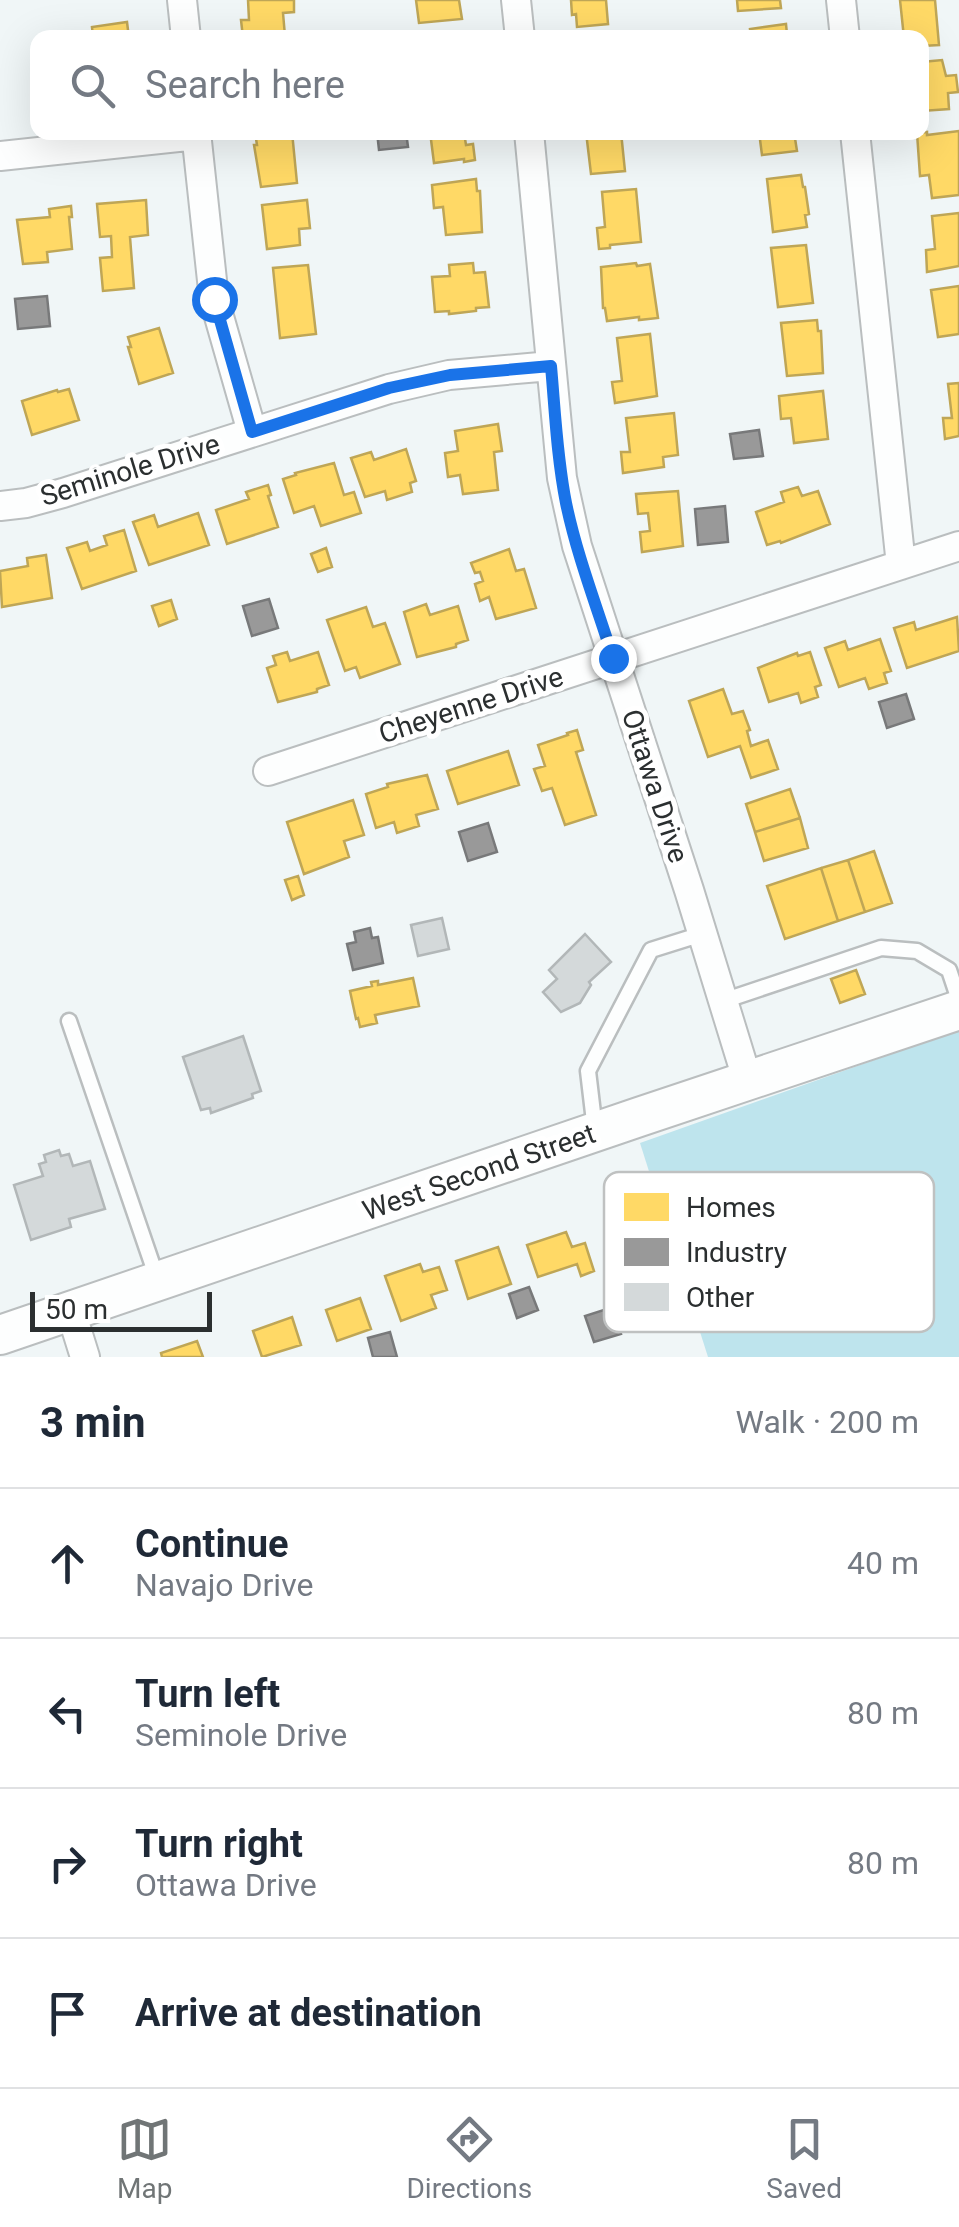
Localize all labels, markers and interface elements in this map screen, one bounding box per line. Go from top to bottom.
search box [30,30,929,140]
icon: search [65,58,120,113]
text: Search here [145,63,345,107]
route start [192,277,238,323]
street label: Seminole Drive [36,427,224,513]
route end [591,636,637,682]
street label: Cheyenne Drive [375,660,567,750]
street label: Ottawa Drive [615,705,695,867]
street label: West Second Street [358,1117,600,1227]
legend [604,1172,934,1332]
text: Homes [686,1191,776,1224]
text: Industry [686,1236,787,1269]
text: Other [686,1281,755,1314]
scale bar [30,1287,212,1332]
text: 50 m [45,1293,108,1326]
text: 3 min [40,1398,146,1447]
text: Walk · 200 m [736,1403,919,1441]
text: Continue [135,1522,289,1566]
icon: ahead [40,1536,95,1591]
text: 40 m [847,1544,919,1582]
text: Navajo Drive [135,1566,313,1604]
text: Turn left [135,1672,280,1716]
icon: left [40,1686,95,1741]
text: 80 m [847,1694,919,1732]
text: Seminole Drive [135,1716,347,1754]
text: Turn right [135,1822,303,1866]
icon: right [40,1836,95,1891]
text: 80 m [847,1844,919,1882]
text: Ottawa Drive [135,1866,317,1904]
icon: arrive [40,1986,95,2041]
text: Arrive at destination [135,1991,482,2035]
tab: Map [117,2112,172,2205]
tab: Directions [406,2112,532,2205]
tab: Saved [766,2112,842,2205]

